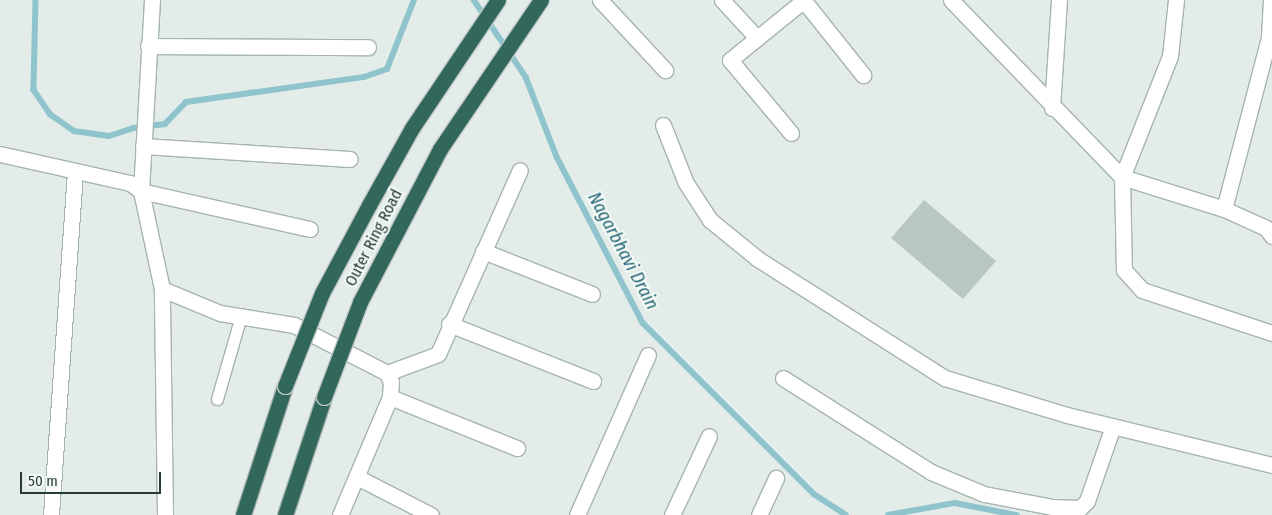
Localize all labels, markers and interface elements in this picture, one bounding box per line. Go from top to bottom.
street label: Outer Ring Road [341,186,407,290]
water label: Nagarbhavi Drain [583,189,663,313]
scale bar [22,462,164,494]
text: 50 m [28,472,58,490]

